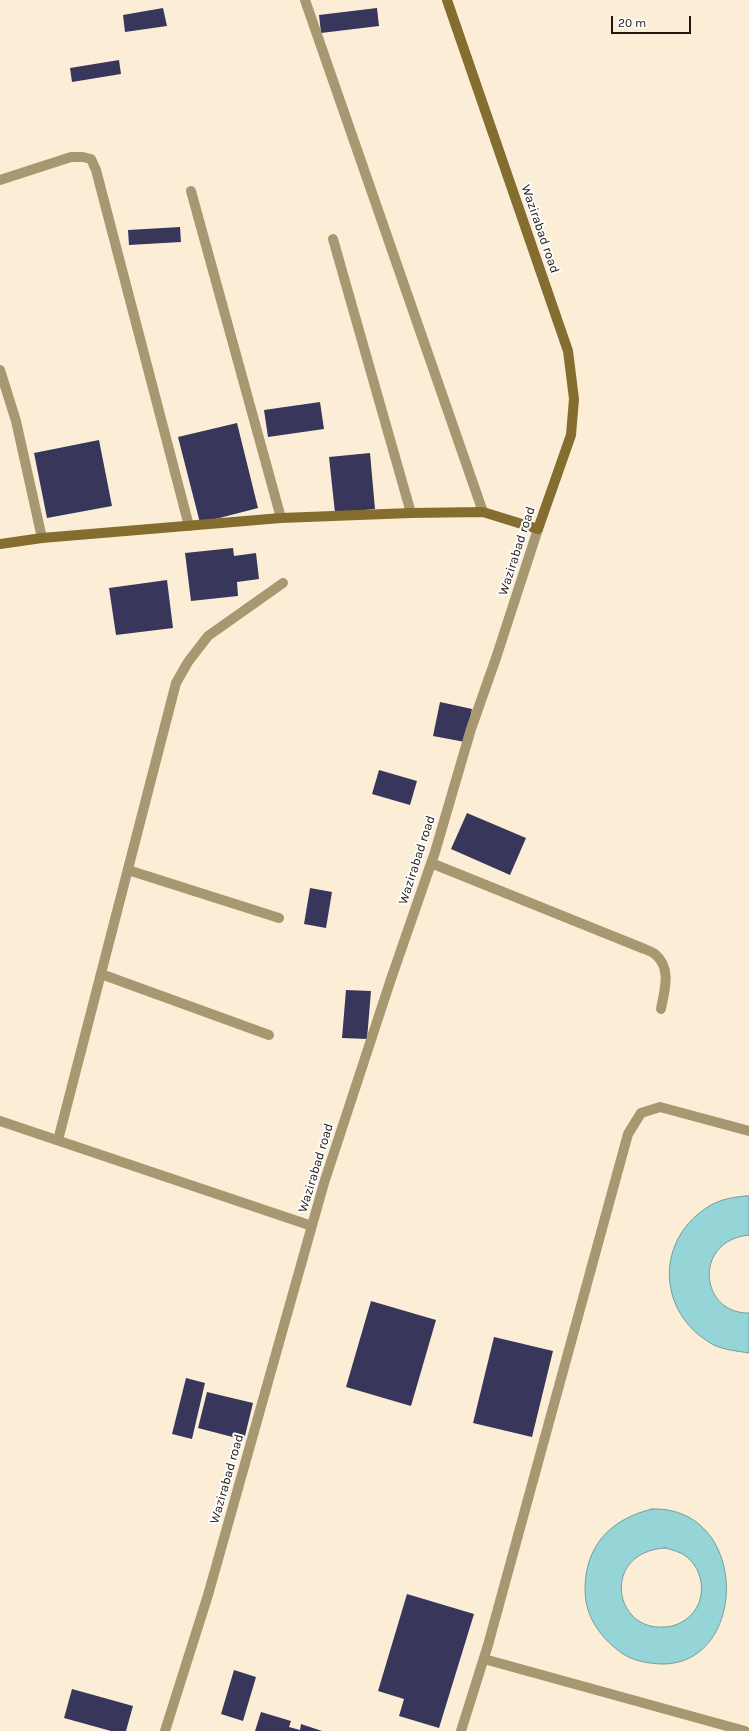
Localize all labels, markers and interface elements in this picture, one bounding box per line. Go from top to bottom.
scale bar [613,8,693,34]
text: 20 m [618,16,646,30]
street label: Wazirabad road [518,183,562,275]
street label: Wazirabad road [495,505,539,597]
street label: Wazirabad road [395,814,439,906]
street label: Wazirabad road [295,1121,337,1215]
street label: Wazirabad road [207,1432,247,1526]

